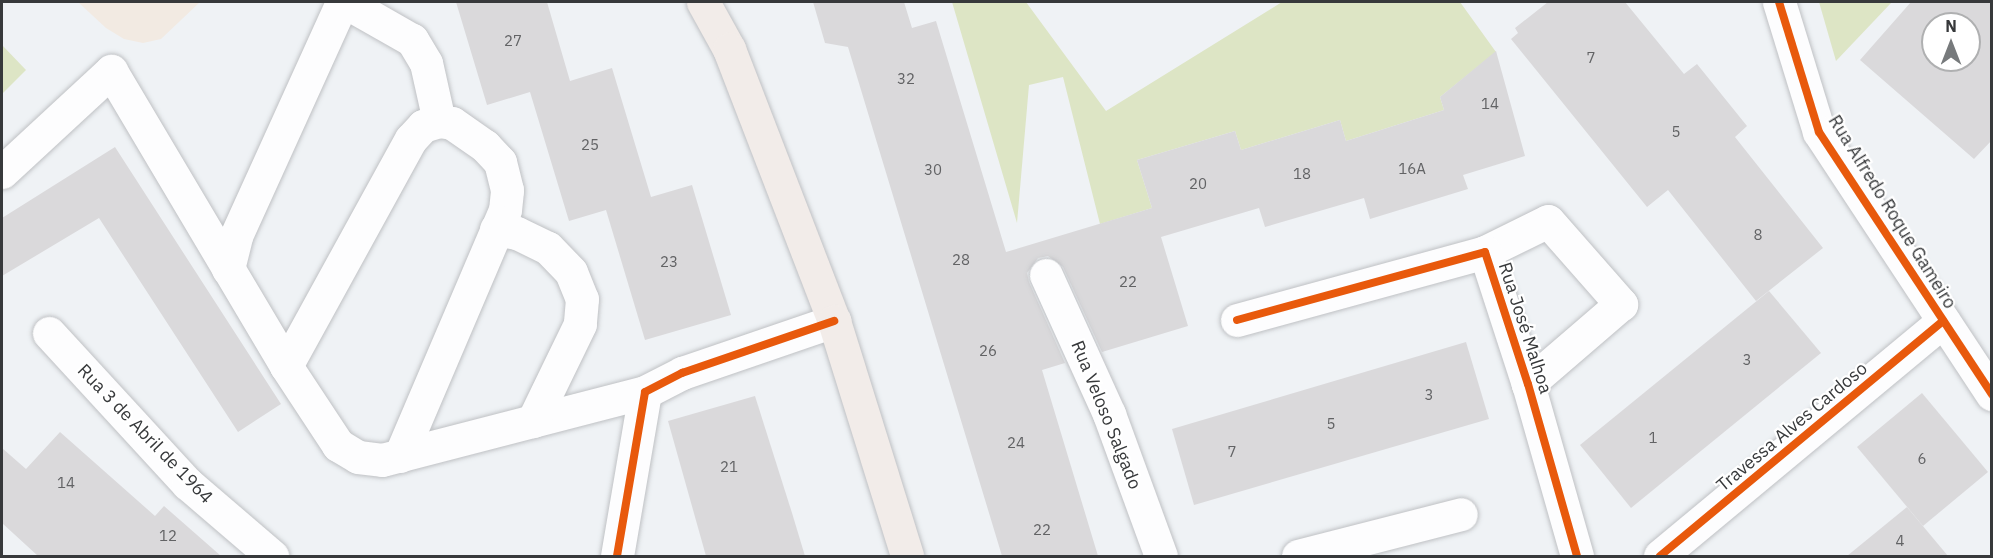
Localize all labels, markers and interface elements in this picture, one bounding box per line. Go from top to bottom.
north arrow [1921,12,1981,72]
text: N [1945,16,1957,36]
house number: 27 [504,32,522,50]
house number: 7 [1587,49,1595,67]
house number: 32 [897,70,915,88]
house number: 14 [1481,95,1499,113]
street label: Rua Alfredo Roque Gameiro [1823,111,1961,313]
house number: 5 [1672,123,1680,141]
house number: 25 [581,136,599,154]
house number: 16A [1398,160,1426,178]
house number: 30 [924,161,942,179]
house number: 18 [1293,165,1311,183]
house number: 20 [1189,175,1207,193]
house number: 8 [1754,226,1762,244]
house number: 28 [952,251,970,269]
house number: 23 [660,253,678,271]
street label: Rua José Malhoa [1494,260,1556,396]
house number: 22 [1119,273,1137,291]
street label: Rua Veloso Salgado [1066,337,1146,493]
house number: 26 [979,342,997,360]
house number: 3 [1743,351,1751,369]
street label: Travessa Alves Cardoso [1712,358,1872,496]
street label: Rua 3 de Abril de 1964 [73,360,217,508]
house number: 3 [1425,386,1433,404]
house number: 5 [1327,415,1335,433]
house number: 1 [1649,429,1657,447]
house number: 24 [1007,434,1025,452]
house number: 7 [1228,443,1236,461]
house number: 6 [1918,450,1926,468]
house number: 21 [720,458,738,476]
house number: 14 [57,474,75,492]
house number: 22 [1033,521,1051,539]
house number: 12 [159,527,177,545]
house number: 4 [1896,532,1904,550]

